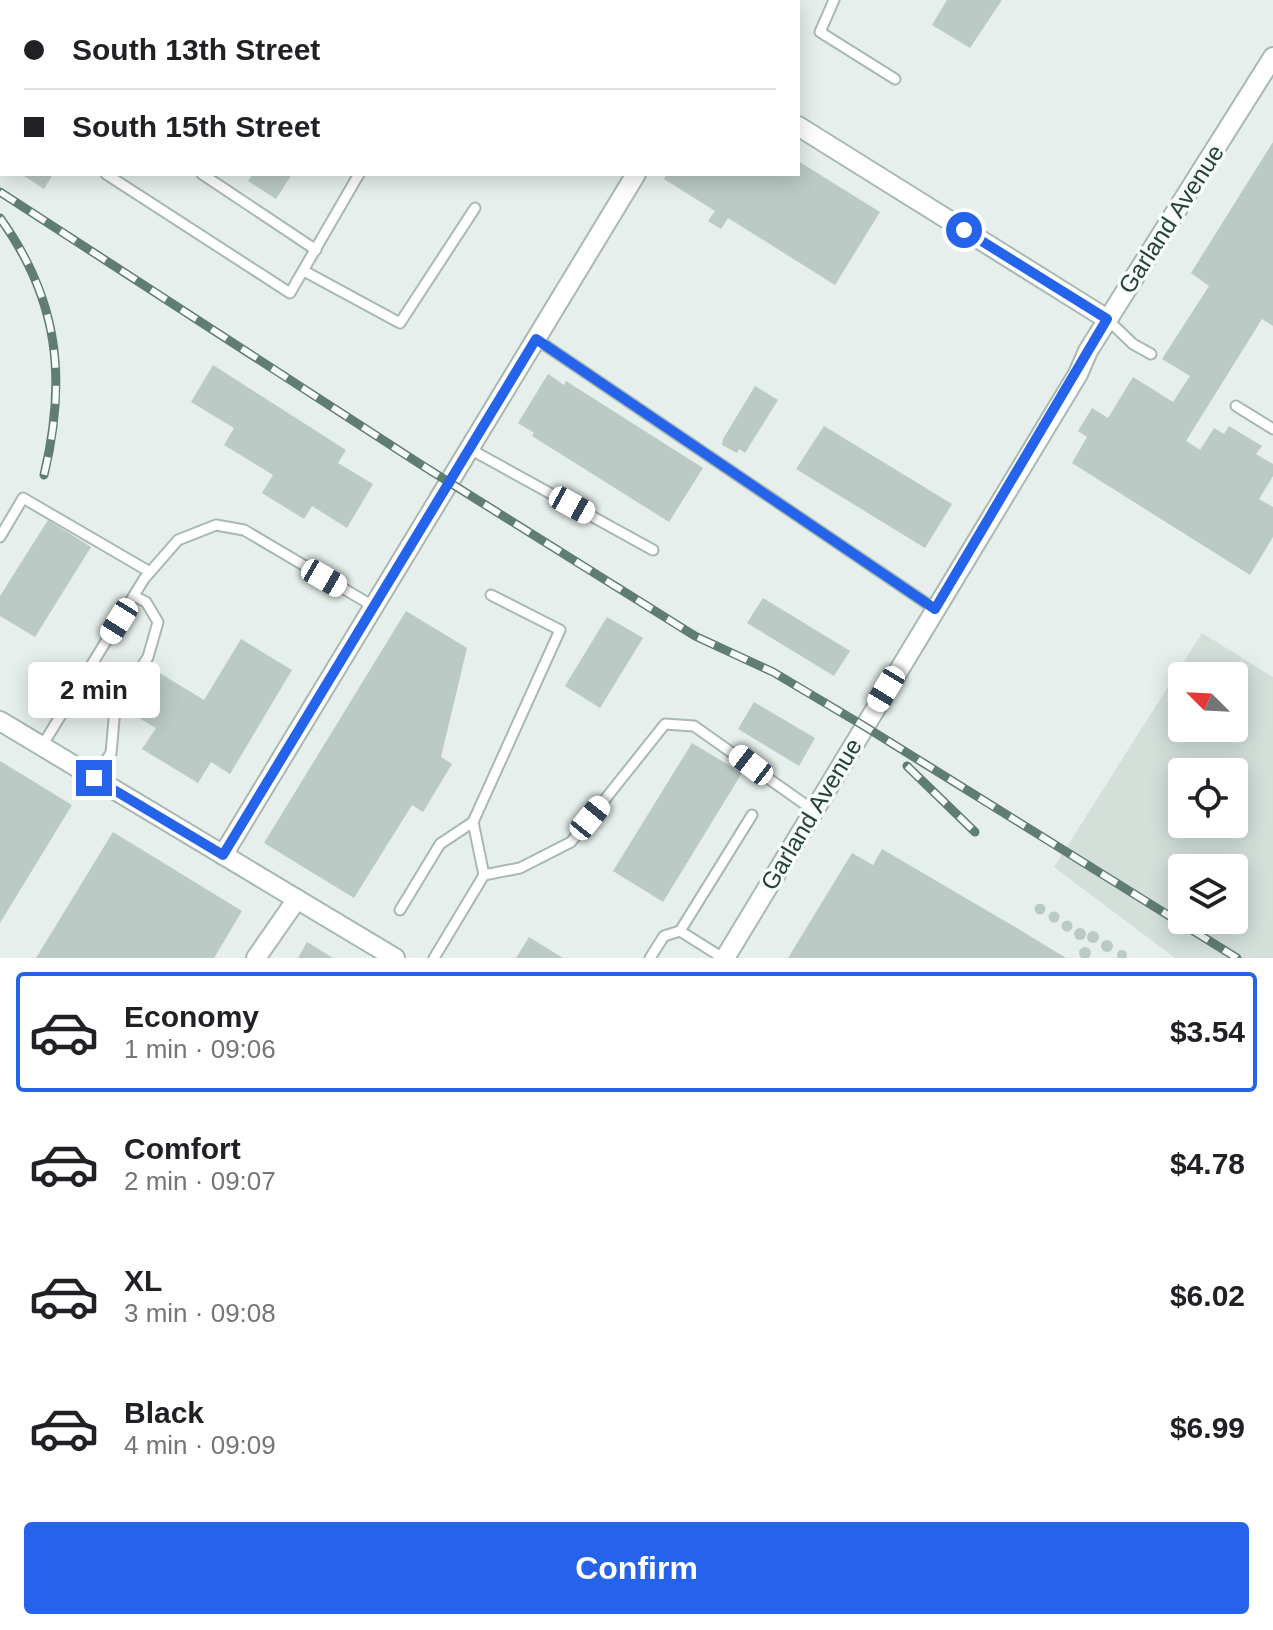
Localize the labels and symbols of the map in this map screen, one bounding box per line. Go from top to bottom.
street label: Garland Avenue [1113,140,1229,298]
route start [946,212,982,248]
car [545,483,599,527]
car [297,556,351,600]
car [96,594,142,648]
callout: 2 min [28,662,160,718]
car [863,662,909,716]
north arrow [1168,662,1248,742]
street label: Garland Avenue [755,733,867,895]
car [725,741,777,789]
route end [76,760,112,796]
car [566,792,614,844]

